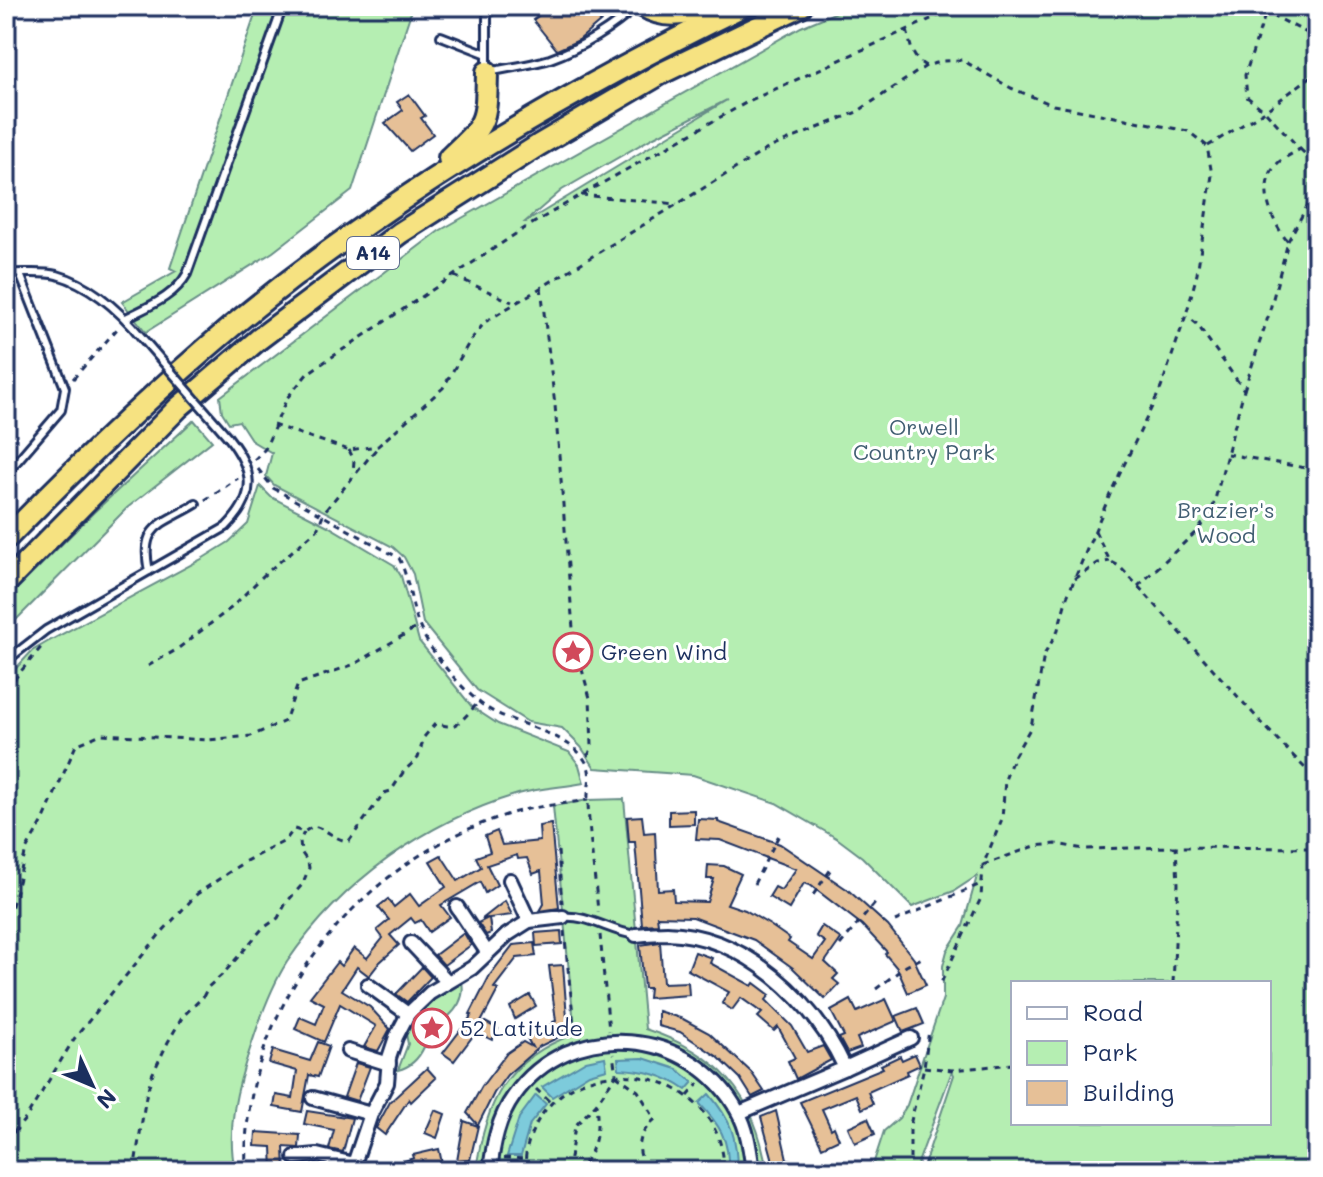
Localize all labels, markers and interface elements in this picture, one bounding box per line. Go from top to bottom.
road number: A14 [347,237,399,269]
park label: Orwell Country Park [853,412,995,466]
park label: Brazier's Wood [1177,495,1275,549]
place icon: Green Wind [552,631,594,673]
place label: Green Wind [601,637,727,666]
legend [1011,981,1271,1125]
text: Road [1083,996,1143,1027]
place icon: 52 Latitude [411,1007,453,1049]
place label: 52 Latitude [460,1013,583,1042]
text: Park [1083,1036,1137,1067]
north arrow [52,1045,132,1125]
text: Building [1083,1076,1174,1107]
text: N [91,1083,123,1115]

